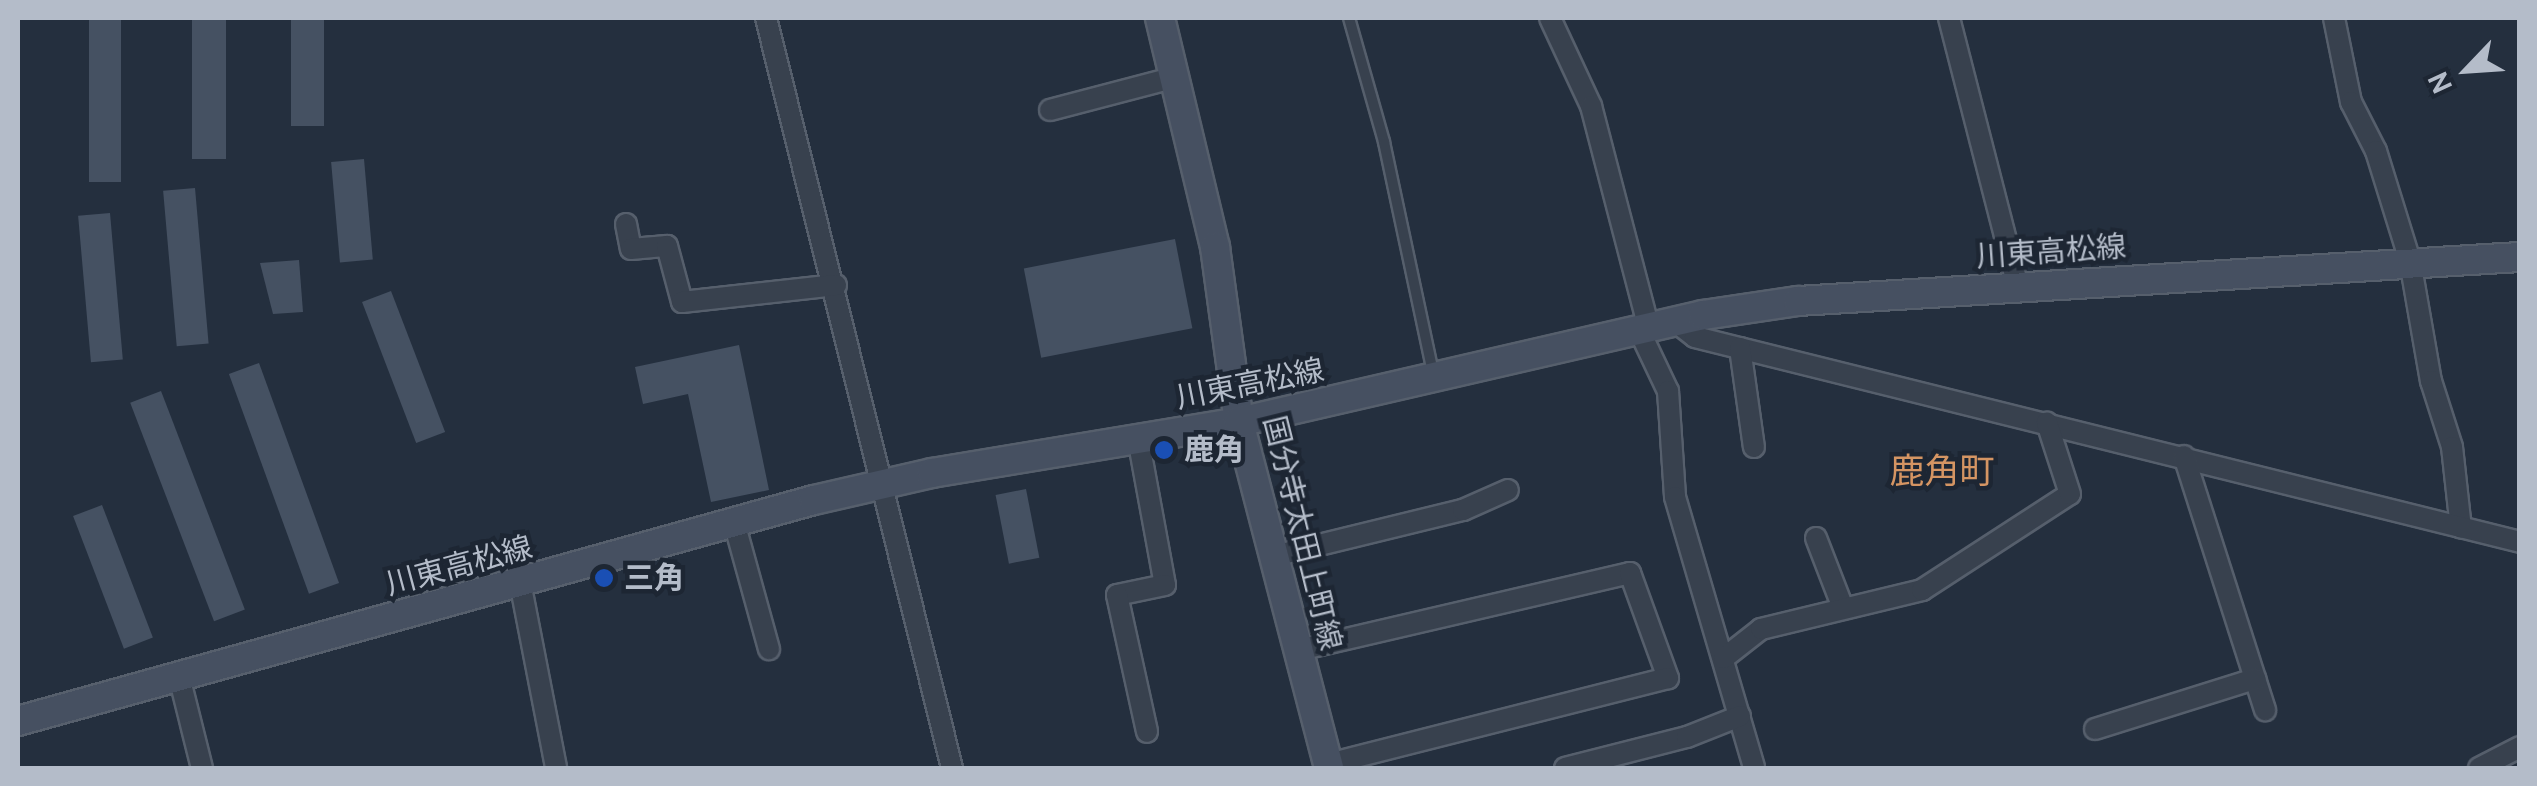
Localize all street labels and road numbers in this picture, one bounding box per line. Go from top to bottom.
street label: 川東高松線 [1975,229,2127,275]
street label: 川東高松線 [1173,352,1327,416]
street label: 国分寺太田上町線 [1256,412,1348,654]
street label: 川東高松線 [382,529,536,603]

